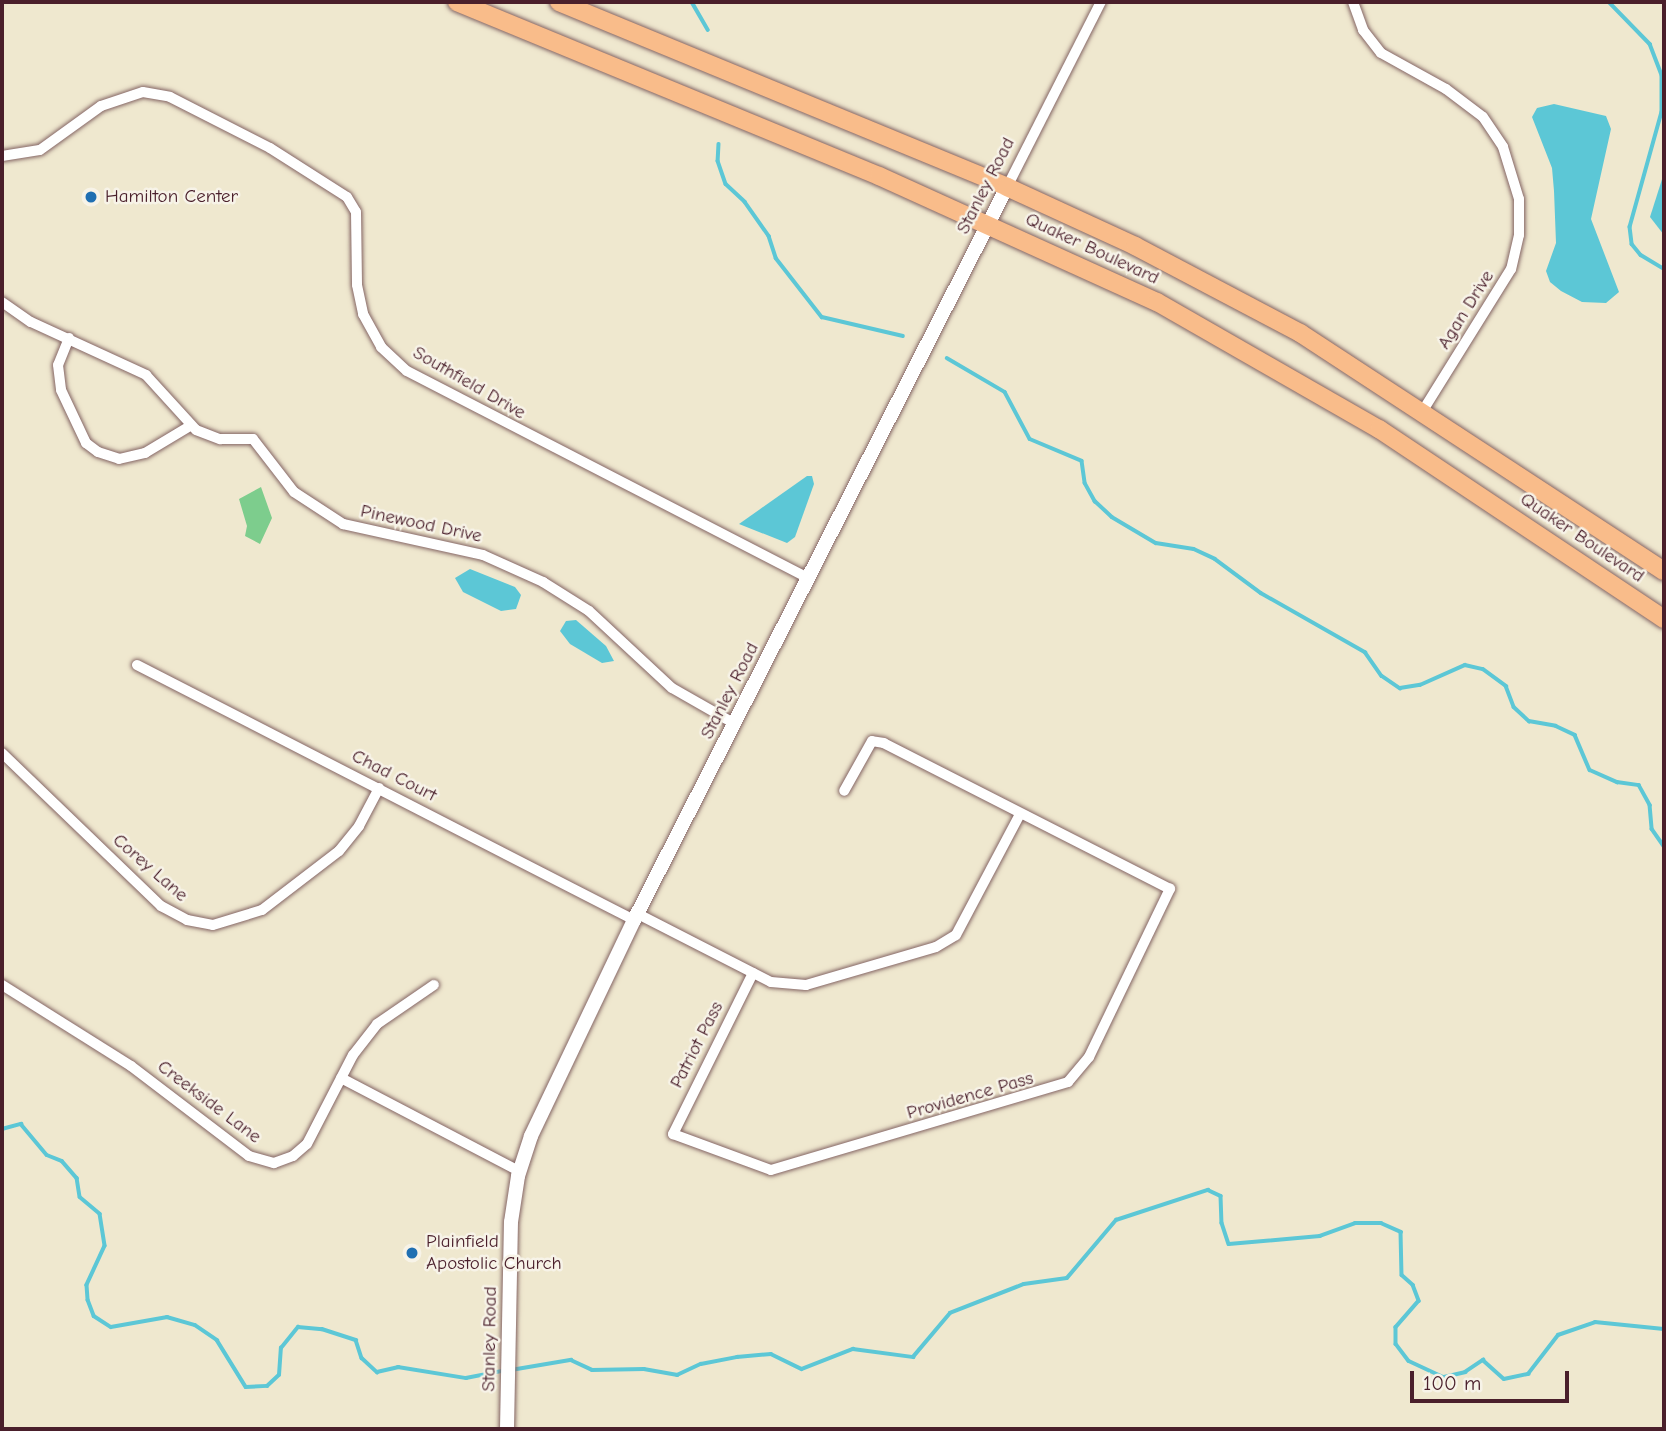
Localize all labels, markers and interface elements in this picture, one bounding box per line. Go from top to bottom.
street label: Stanley Road [952,134,1020,238]
place label: Hamilton Center [105,186,238,208]
marker: Hamilton Center [83,189,99,205]
street label: Quaker Boulevard [1022,208,1162,290]
street label: Agan Drive [1433,266,1499,354]
street label: Southfield Drive [409,342,529,424]
street label: Quaker Boulevard [1516,488,1648,588]
street label: Pinewood Drive [358,500,484,548]
street label: Stanley Road [696,639,764,743]
street label: Chad Court [348,745,440,807]
street label: Corey Lane [108,829,192,907]
street label: Patriot Pass [665,998,729,1092]
street label: Creekside Lane [153,1056,265,1148]
street label: Providence Pass [904,1067,1036,1125]
place label: Plainfield Apostolic Church [426,1231,562,1275]
marker: Plainfield Apostolic Church [404,1245,420,1261]
street label: Stanley Road [478,1286,502,1392]
scale bar [1414,1358,1573,1402]
text: 100 m [1423,1371,1481,1395]

